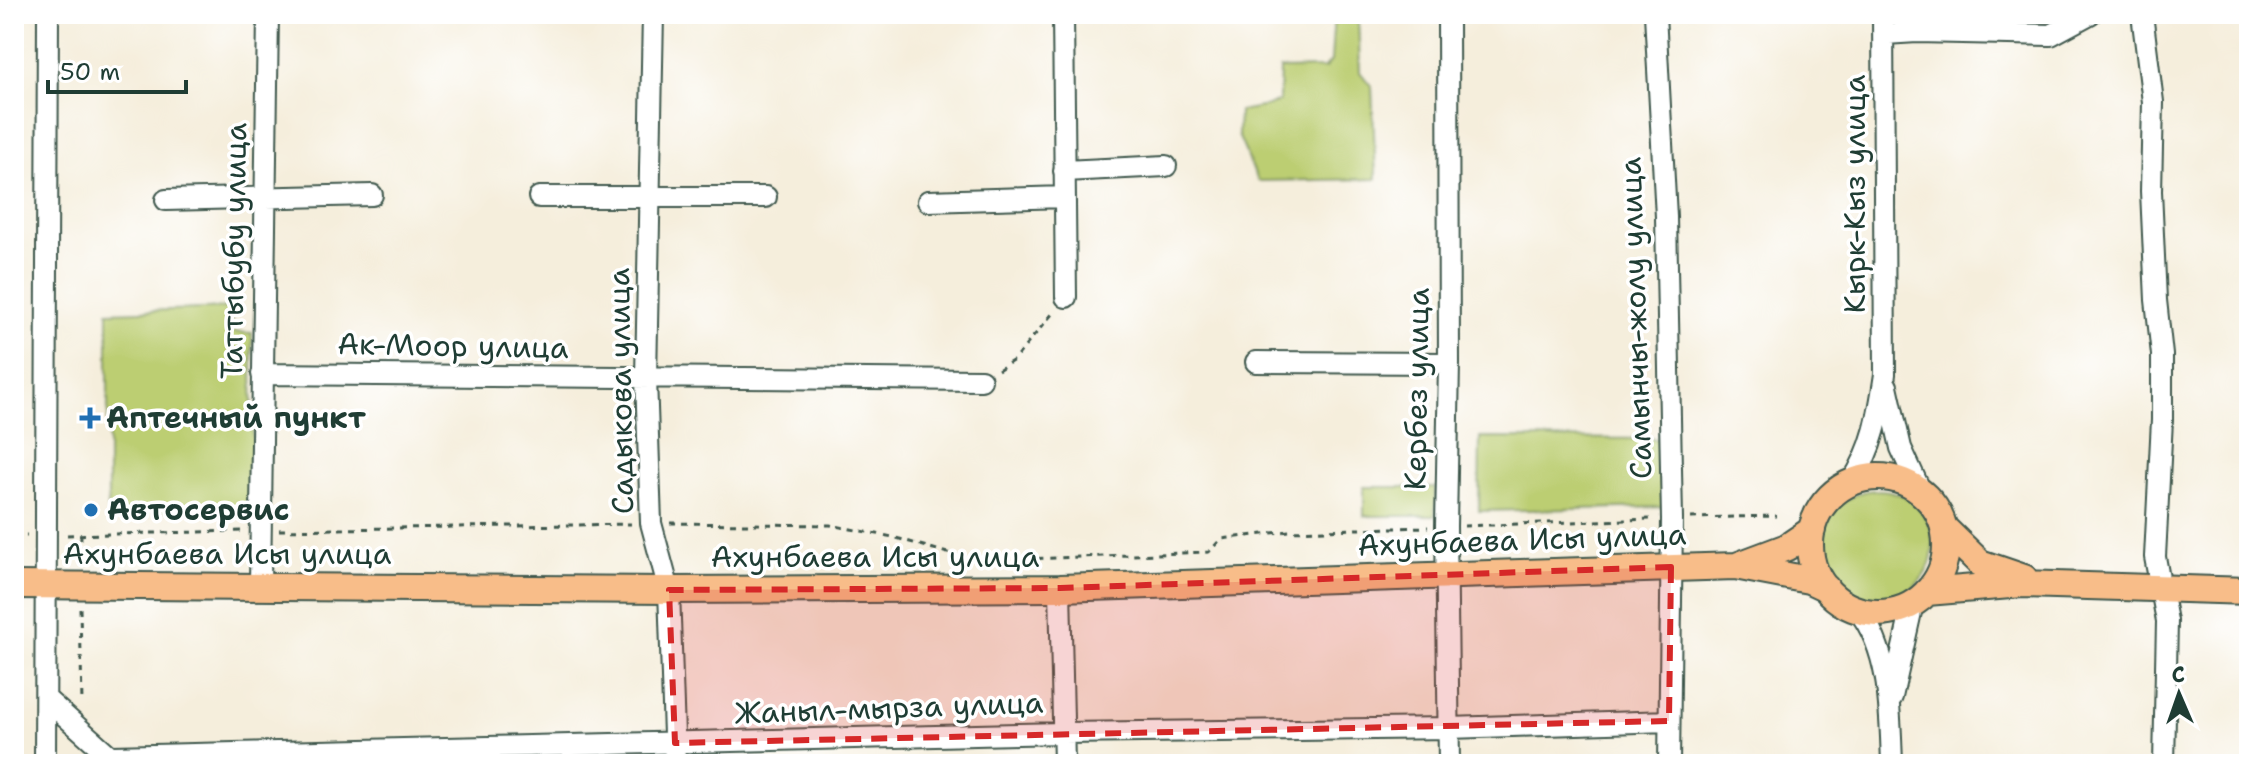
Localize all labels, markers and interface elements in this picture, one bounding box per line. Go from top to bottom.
scale bar [48,44,186,94]
text: 50 m [60,56,120,88]
street label: Кырк-Кыз улица [1834,74,1875,314]
street label: Таттыбубу улица [211,122,256,380]
street label: Самынчы-жолу улица [1609,156,1662,480]
street label: Садыкова улица [598,267,643,515]
street label: Кербез улица [1394,287,1439,491]
street label: Ак-Моор улица [337,323,569,368]
place label: Аптечный пункт [106,397,366,438]
marker: Аптечный пункт [81,409,99,427]
place label: Автосервис [107,489,290,530]
marker: Автосервис [82,501,100,519]
street label: Ахунбаева Исы улица [1357,513,1687,566]
street label: Ахунбаева Исы улица [63,533,392,574]
street label: Ахунбаева Исы улица [711,536,1040,577]
north arrow [2139,654,2219,734]
text: С [2171,660,2186,689]
street label: Жаныл-мырза улица [734,682,1044,733]

